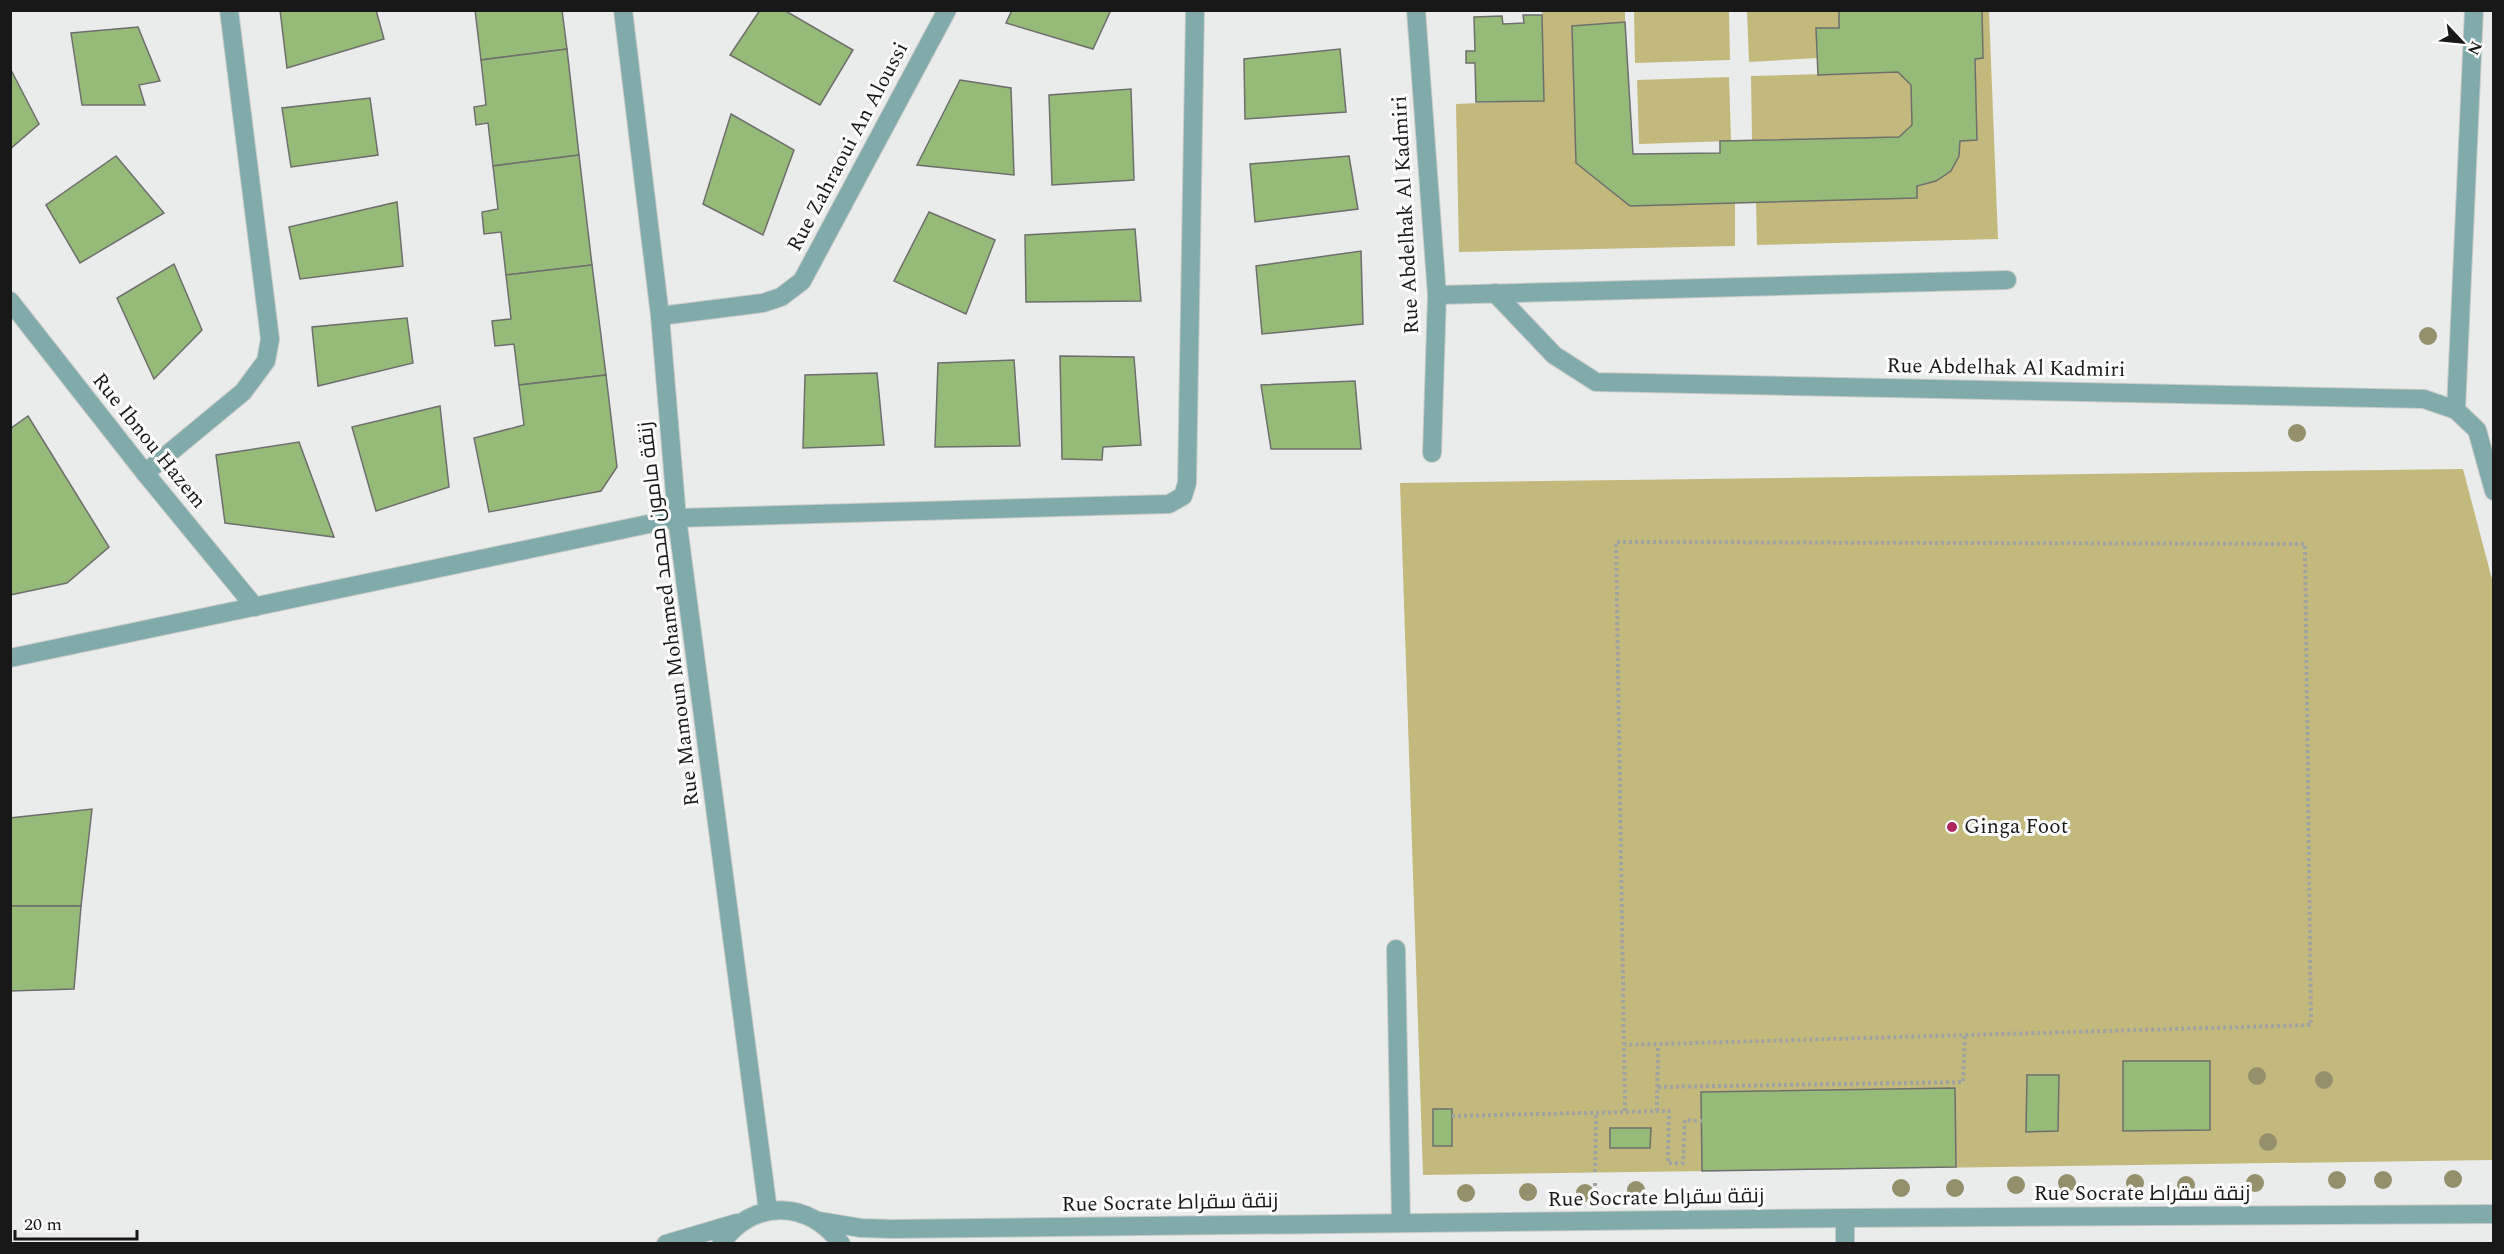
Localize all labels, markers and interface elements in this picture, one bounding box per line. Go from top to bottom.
north arrow [2432,12,2492,72]
street label: Rue Zahraoui An Aloussi [779,36,917,258]
text: N [2461,37,2488,59]
street label: Rue Abdelhak Al Kadmiri [1384,95,1428,335]
street label: Rue Abdelhak Al Kadmiri [1886,350,2126,386]
street label: Rue Ibnou Hazem [84,366,214,516]
street label: Rue Mamoun Mohamed زنقة مامون محمد [630,420,708,808]
place label: Ginga Foot [1964,811,2068,843]
marker: Ginga Foot [1945,820,1959,834]
street label: Rue Socrate زنقة سقراط [2034,1178,2250,1210]
street label: Rue Socrate زنقة سقراط [1547,1180,1765,1216]
street label: Rue Socrate زنقة سقراط [1061,1185,1279,1221]
scale bar [15,1203,136,1241]
text: 20 m [24,1211,62,1238]

